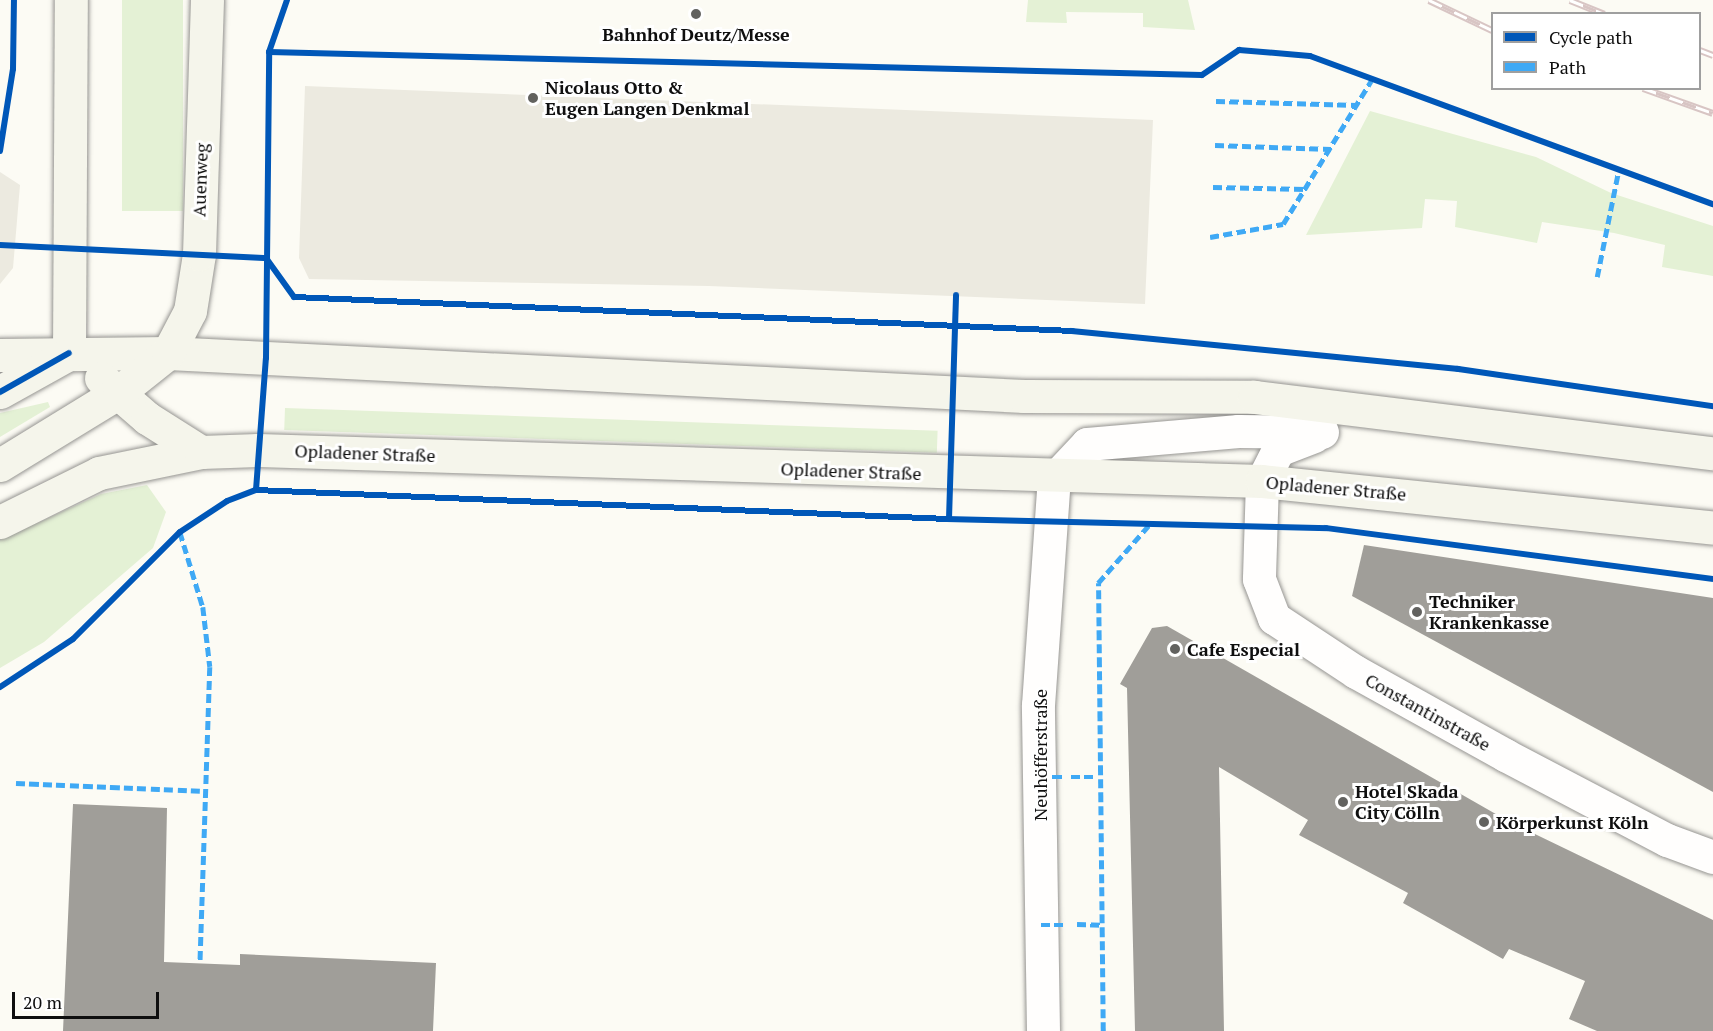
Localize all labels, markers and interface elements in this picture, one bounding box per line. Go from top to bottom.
marker: Bahnhof Deutz/Messe [689,7,703,21]
legend [1491,12,1701,90]
place label: Bahnhof Deutz/Messe [602,23,790,45]
text: Cycle path [1549,25,1633,49]
text: Path [1549,55,1586,79]
place label: Nicolaus Otto & Eugen Langen Denkmal [545,77,749,119]
marker: Nicolaus Otto & Eugen Langen Denkmal [526,91,540,105]
street label: Auenweg [188,143,212,217]
street label: Opladener Straße [294,440,436,466]
street label: Opladener Straße [780,458,922,484]
street label: Opladener Straße [1265,471,1407,505]
place label: Techniker Krankenkasse [1429,591,1549,634]
marker: Techniker Krankenkasse [1410,605,1424,619]
place label: Cafe Especial [1187,638,1300,660]
marker: Cafe Especial [1168,642,1182,656]
street label: Constantinstraße [1362,669,1494,755]
street label: Neuhöfferstraße [1029,689,1051,821]
place label: Hotel Skada City Cölln [1355,781,1458,824]
marker: Hotel Skada City Cölln [1336,795,1350,809]
place label: Körperkunst Köln [1496,811,1649,833]
marker: Körperkunst Köln [1477,815,1491,829]
scale bar [15,980,162,1018]
text: 20 m [23,990,62,1014]

